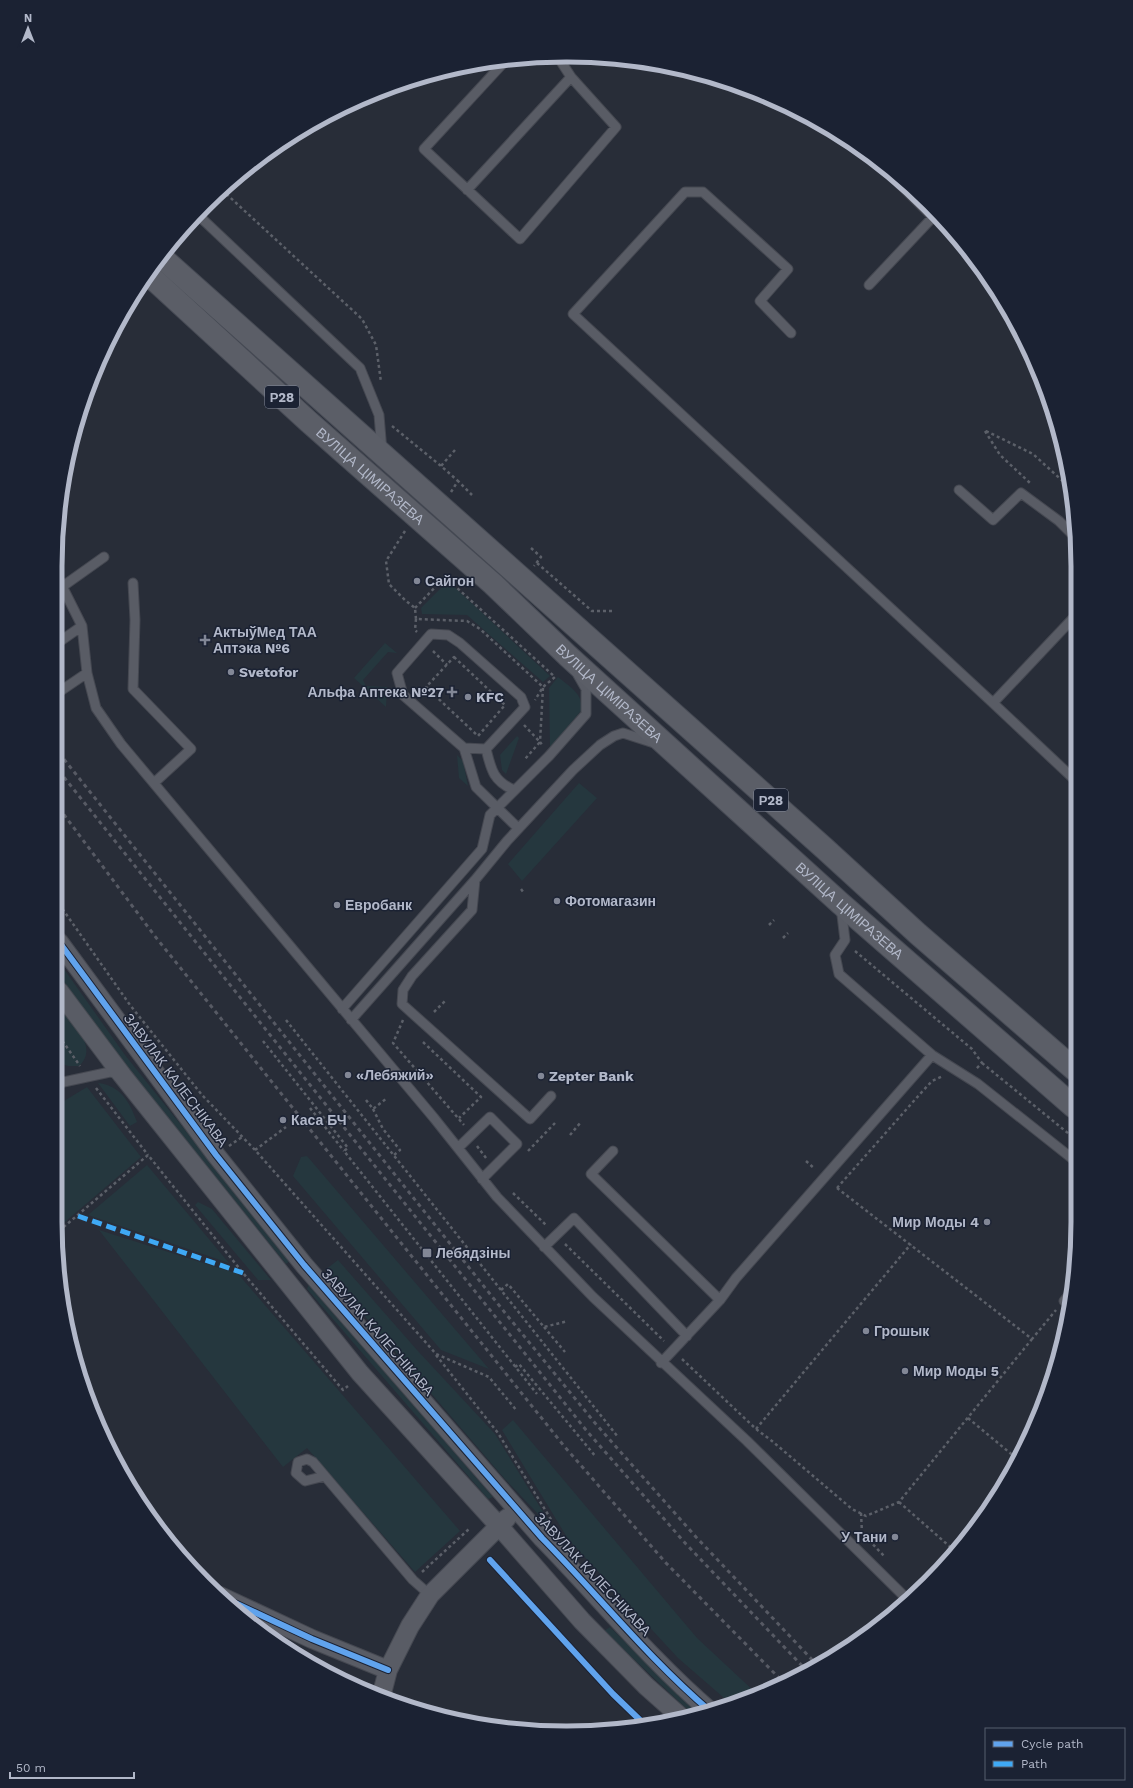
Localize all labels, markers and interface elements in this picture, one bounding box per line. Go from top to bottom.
north arrow [8,8,48,48]
text: N [24,12,32,25]
road number: Р28 [265,386,299,408]
street label: ВУЛІЦА ЦІМІРАЗЕВА [313,424,428,528]
place label: Сайгон [425,573,474,589]
marker: Сайгон [412,576,422,586]
place label: АктыўМед ТАА Аптэка №6 [213,624,317,656]
marker: АктыўМед ТАА Аптэка №6 [200,635,210,645]
street label: ВУЛІЦА ЦІМІРАЗЕВА [553,641,666,746]
place label: Svetofor [239,664,298,680]
marker: Svetofor [226,667,236,677]
place label: Альфа Аптека №27 [307,684,444,700]
marker: Альфа Аптека №27 [447,687,457,697]
place label: KFC [476,689,504,705]
marker: KFC [463,692,473,702]
road number: Р28 [754,789,788,811]
street label: ВУЛІЦА ЦІМІРАЗЕВА [792,859,907,963]
place label: Фотомагазин [565,893,656,909]
marker: Фотомагазин [552,896,562,906]
place label: Евробанк [345,897,413,913]
marker: Евробанк [332,900,342,910]
street label: ЗАВУЛАК КАЛЕСНІКАВА [121,1010,232,1150]
place label: «Лебяжий» [356,1067,434,1083]
place label: Zepter Bank [549,1068,634,1084]
marker: «Лебяжий» [343,1070,353,1080]
marker: Zepter Bank [536,1071,546,1081]
place label: Каса БЧ [291,1112,347,1128]
marker: Каса БЧ [278,1115,288,1125]
place label: Мир Моды 4 [892,1214,979,1230]
marker: Мир Моды 4 [982,1217,992,1227]
place label: Лебядзіны [436,1245,510,1261]
marker: Лебядзіны [421,1247,433,1259]
street label: ЗАВУЛАК КАЛЕСНІКАВА [319,1265,438,1399]
place label: Грошык [874,1323,930,1339]
marker: Грошык [861,1326,871,1336]
place label: Мир Моды 5 [913,1363,999,1379]
marker: Мир Моды 5 [900,1366,910,1376]
street label: ЗАВУЛАК КАЛЕСНІКАВА [532,1509,655,1639]
place label: У Тани [841,1529,887,1545]
marker: У Тани [890,1532,900,1542]
legend [985,1728,1125,1780]
text: Cycle path [1021,1737,1083,1751]
scale bar [10,1754,134,1780]
text: Path [1021,1757,1047,1771]
text: 50 m [16,1761,46,1775]

